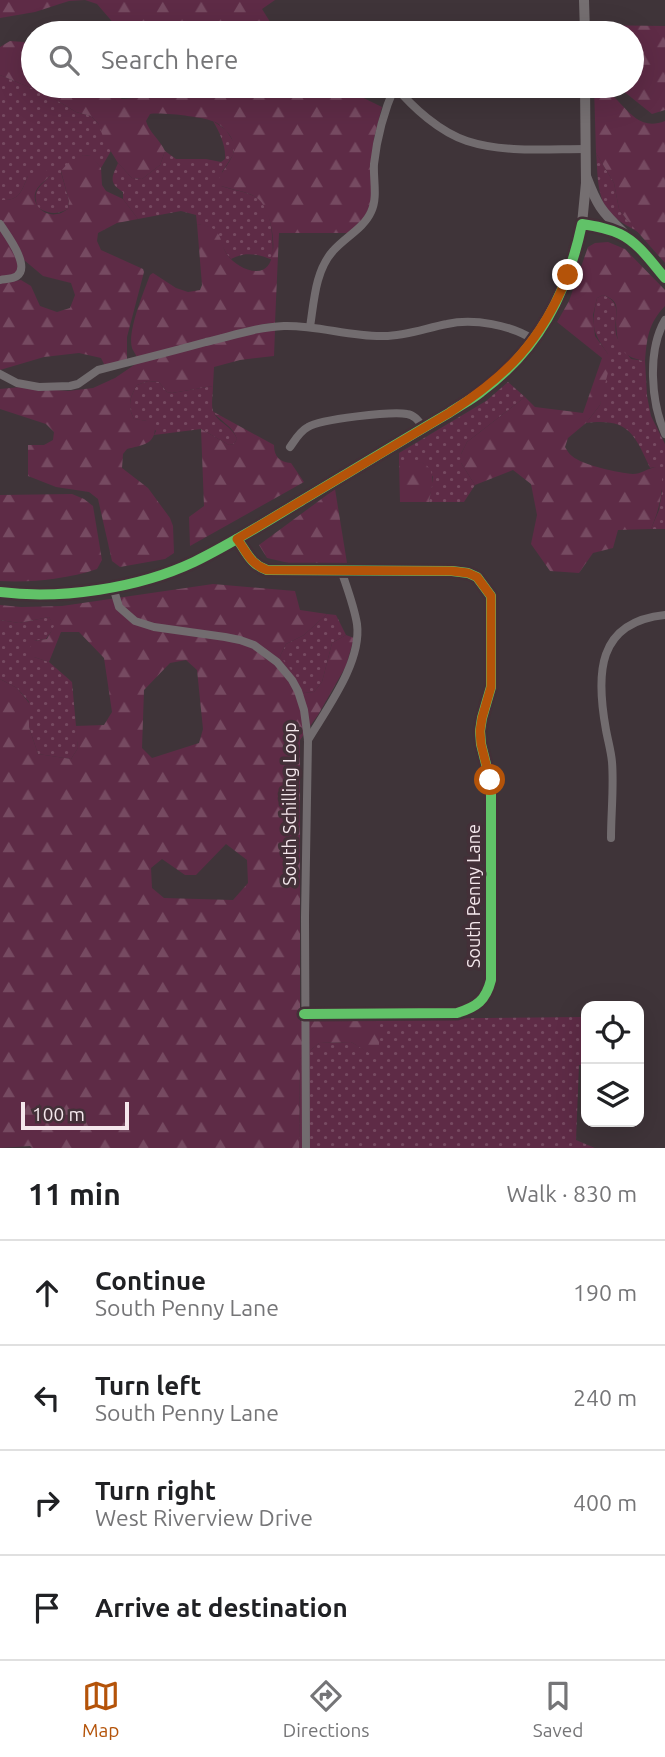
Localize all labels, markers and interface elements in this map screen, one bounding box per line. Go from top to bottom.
search box [21,21,644,98]
icon: search [45,41,83,79]
text: Search here [101,45,238,74]
route end [552,259,583,290]
street label: South Schilling Loop [279,722,299,886]
route start [474,764,505,795]
street label: South Penny Lane [463,824,483,968]
map controls [581,1001,644,1127]
button: locate [581,1001,644,1064]
button: layers [581,1064,644,1127]
scale bar [21,1099,130,1131]
text: 100 m [32,1103,85,1125]
text: 11 min [28,1177,121,1211]
text: Walk · 830 m [506,1181,637,1206]
text: Continue [95,1266,206,1295]
icon: ahead [28,1274,66,1312]
text: 190 m [573,1280,637,1305]
text: South Penny Lane [95,1295,279,1320]
text: Turn left [95,1371,201,1400]
icon: left [28,1379,66,1417]
text: 240 m [573,1385,637,1410]
text: South Penny Lane [95,1400,279,1425]
text: Turn right [95,1476,216,1505]
icon: right [28,1484,66,1522]
text: 400 m [573,1490,637,1515]
text: West Riverview Drive [95,1505,313,1530]
icon: arrive [28,1589,66,1627]
text: Arrive at destination [95,1593,348,1622]
tab: Map [82,1677,120,1741]
tab: Directions [283,1677,370,1741]
tab: Saved [533,1677,583,1741]

